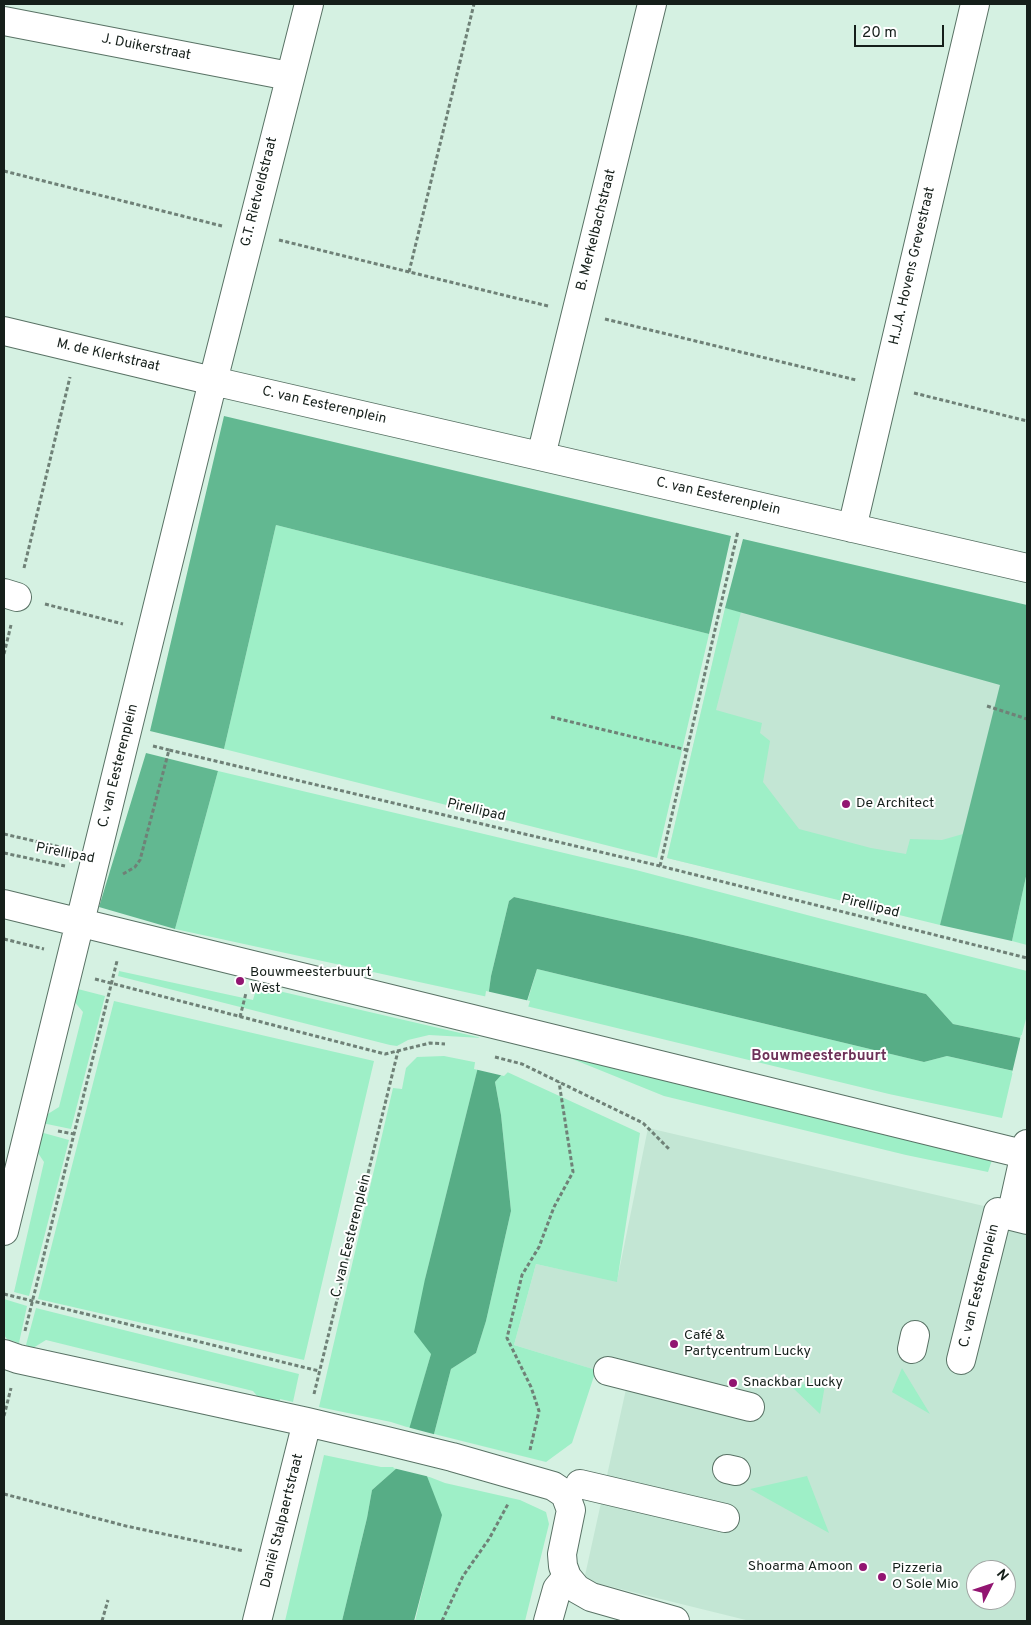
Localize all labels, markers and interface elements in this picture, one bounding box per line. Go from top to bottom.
scale bar [856,15,946,47]
text: 20 m [862,24,897,43]
street label: J. Duikerstraat [100,31,192,65]
street label: G.T. Rietveldstraat [238,136,282,248]
street label: B. Merkelbachstraat [574,167,620,293]
street label: H.J.A. Hovens Grevestraat [887,185,939,347]
street label: M. de Klerkstraat [55,336,161,376]
street label: C. van Eesterenplein [260,384,388,428]
street label: C. van Eesterenplein [654,475,782,519]
street label: C. van Eesterenplein [95,702,143,830]
street label: Pirellipad [445,796,507,826]
place label: De Architect [856,796,934,812]
marker: De Architect [840,798,852,810]
street label: Pirellipad [34,840,96,868]
street label: Pirellipad [839,892,901,922]
place label: Bouwmeesterbuurt West [250,965,372,998]
marker: Bouwmeesterbuurt West [234,975,246,987]
district label: Bouwmeesterbuurt [751,1048,887,1066]
street label: C. van Eesterenplein [328,1172,376,1300]
street label: C. van Eesterenplein [956,1222,1004,1350]
place label: Café & Partycentrum Lucky [684,1328,811,1360]
marker: Café & Partycentrum Lucky [668,1338,680,1350]
place label: Snackbar Lucky [743,1375,843,1391]
marker: Snackbar Lucky [727,1377,739,1389]
street label: Daniël Stalpaertstraat [258,1452,308,1590]
place label: Shoarma Amoon [748,1559,853,1575]
north arrow [966,1560,1016,1610]
marker: Shoarma Amoon [857,1561,869,1573]
place label: Pizzeria O Sole Mio [892,1561,959,1594]
text: N [992,1566,1012,1585]
marker: Pizzeria O Sole Mio [876,1571,888,1583]

